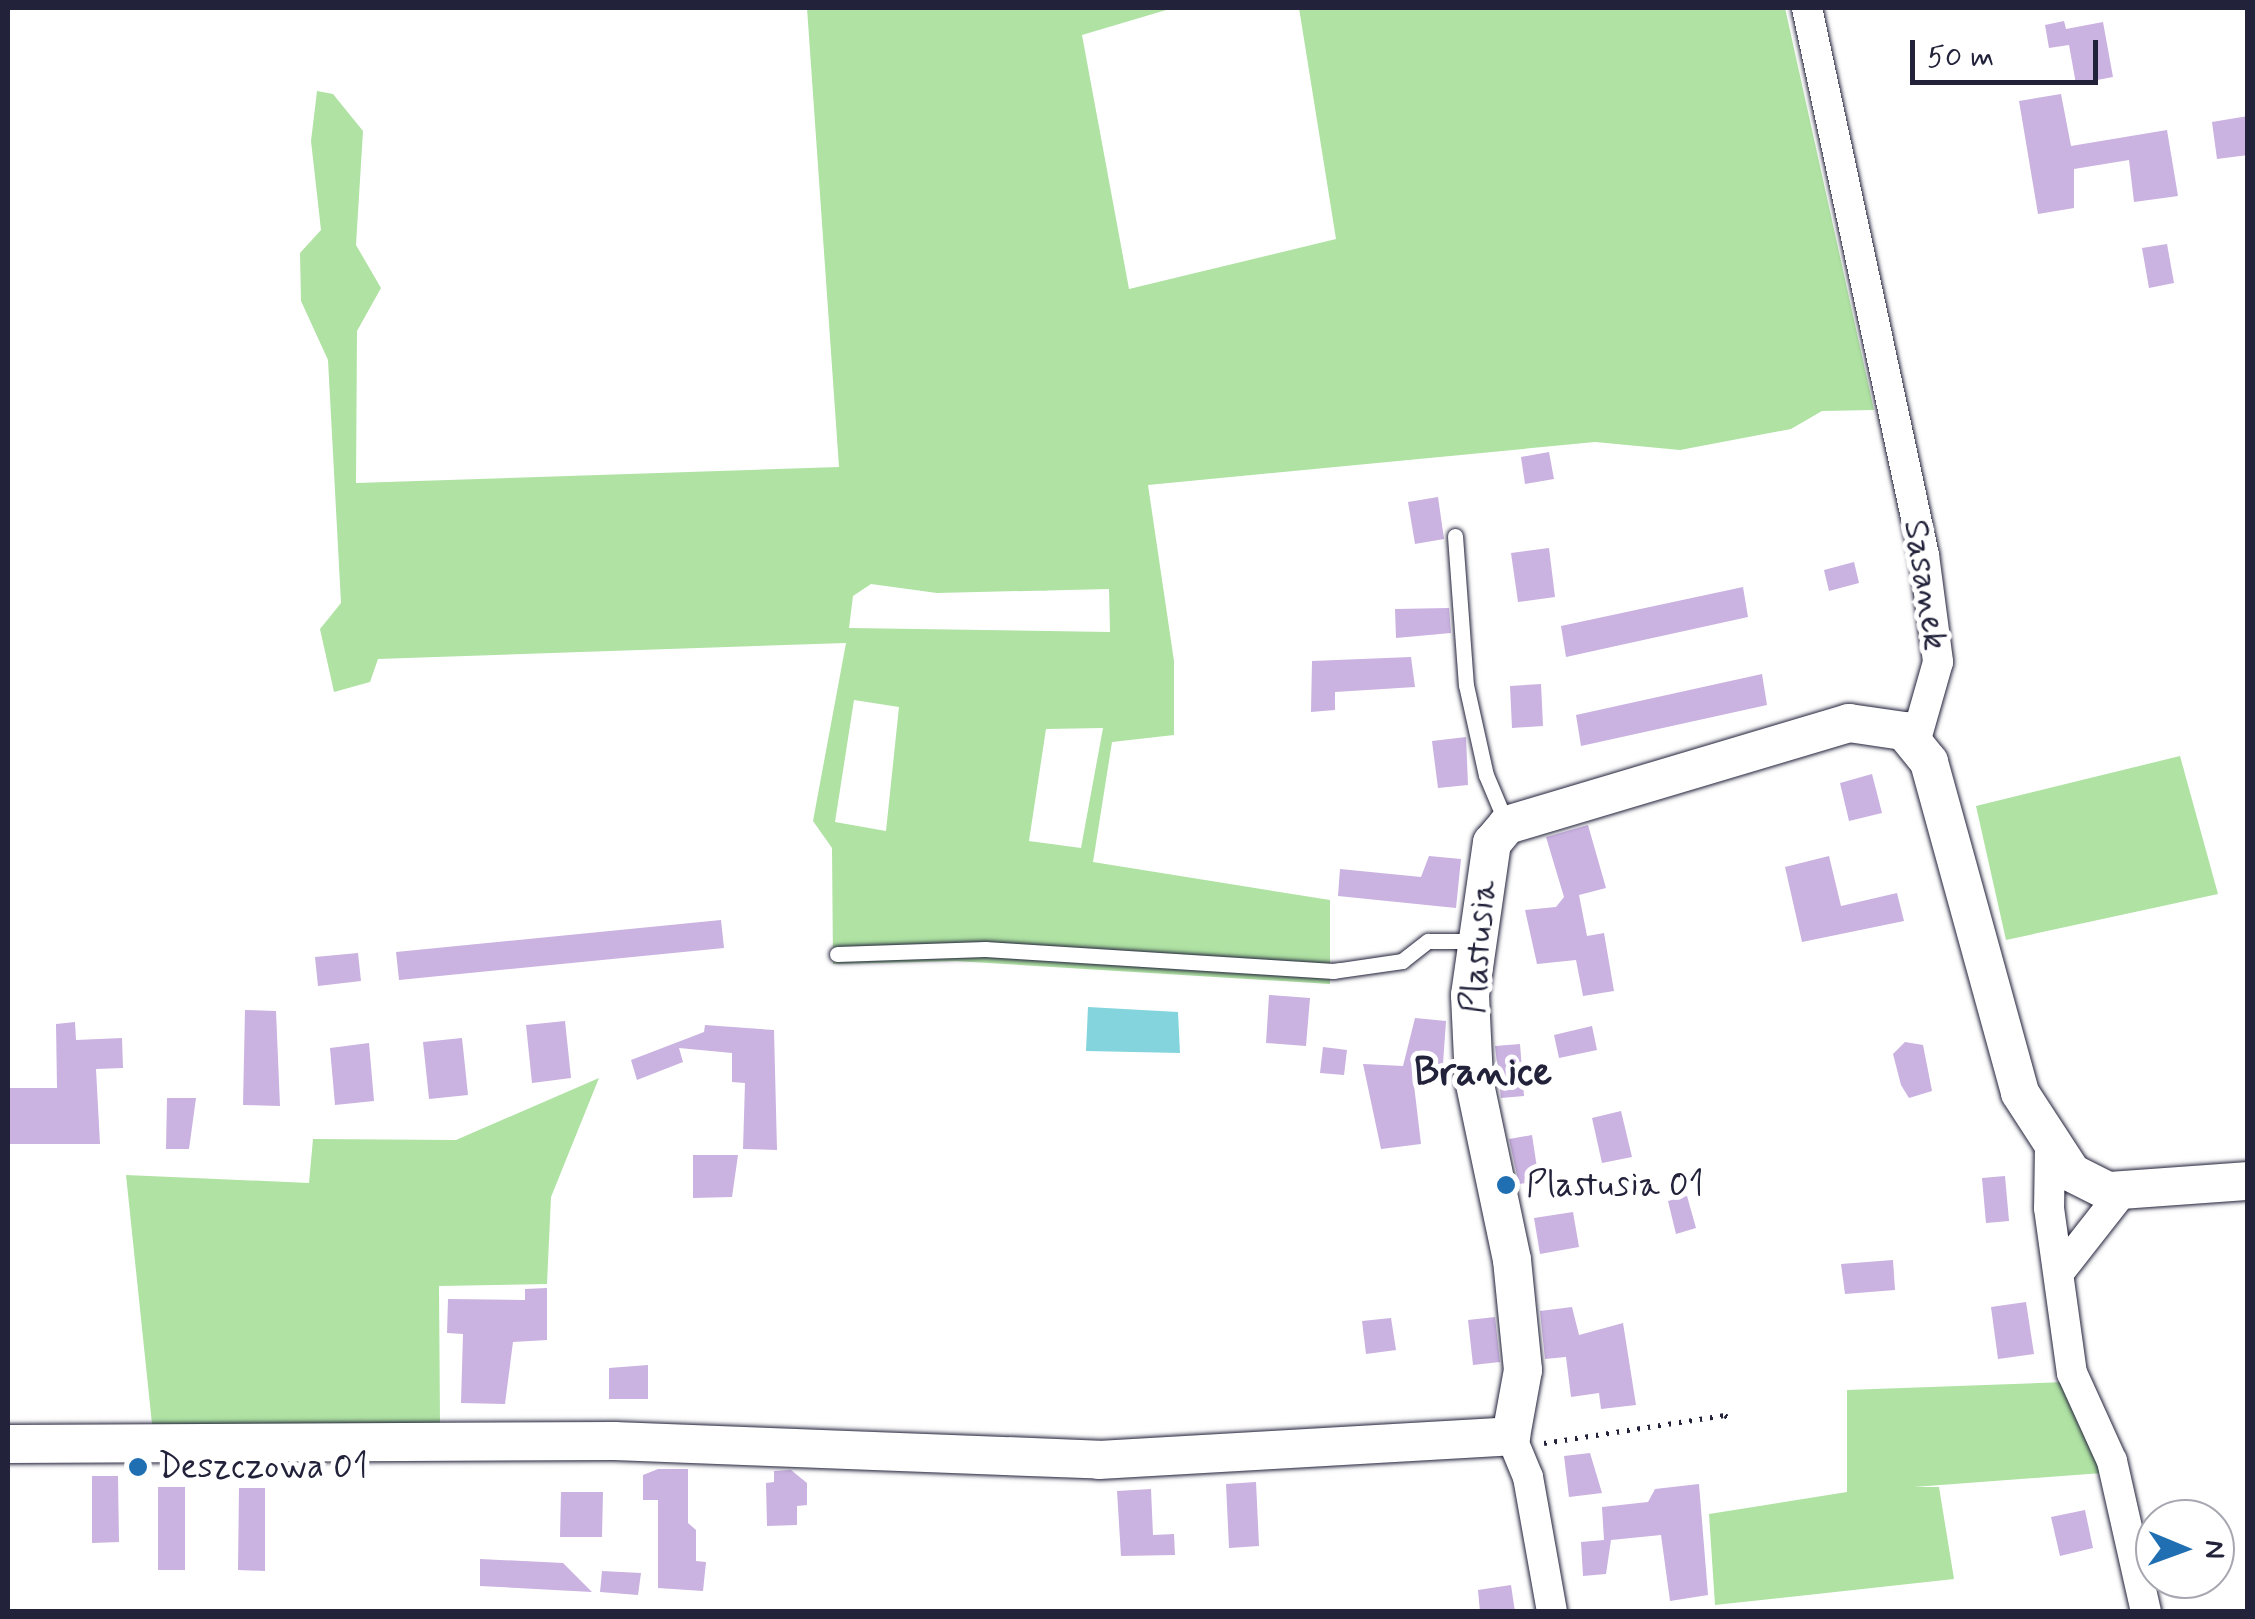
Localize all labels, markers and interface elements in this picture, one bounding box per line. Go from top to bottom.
scale bar [1915,20,2102,82]
text: 50 m [1927,38,1994,77]
street label: Sasanek [1894,517,1956,653]
street label: Plastusia [1452,879,1506,1015]
district label: Branice [1414,1049,1552,1097]
place label: Plastusia 01 [1526,1164,1704,1206]
marker: Plastusia 01 [1495,1174,1517,1196]
place label: Deszczowa 01 [158,1446,368,1488]
marker: Deszczowa 01 [127,1456,149,1478]
north arrow [2135,1499,2235,1599]
text: N [2195,1540,2232,1559]

